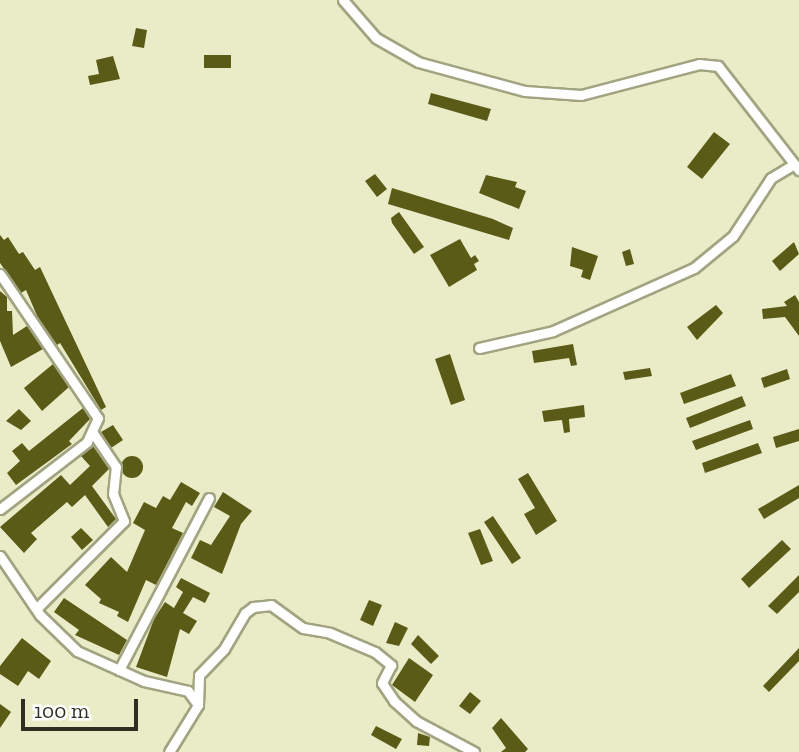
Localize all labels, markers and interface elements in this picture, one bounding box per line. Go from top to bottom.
scale bar [24,686,142,730]
text: 100 m [34,698,89,723]

